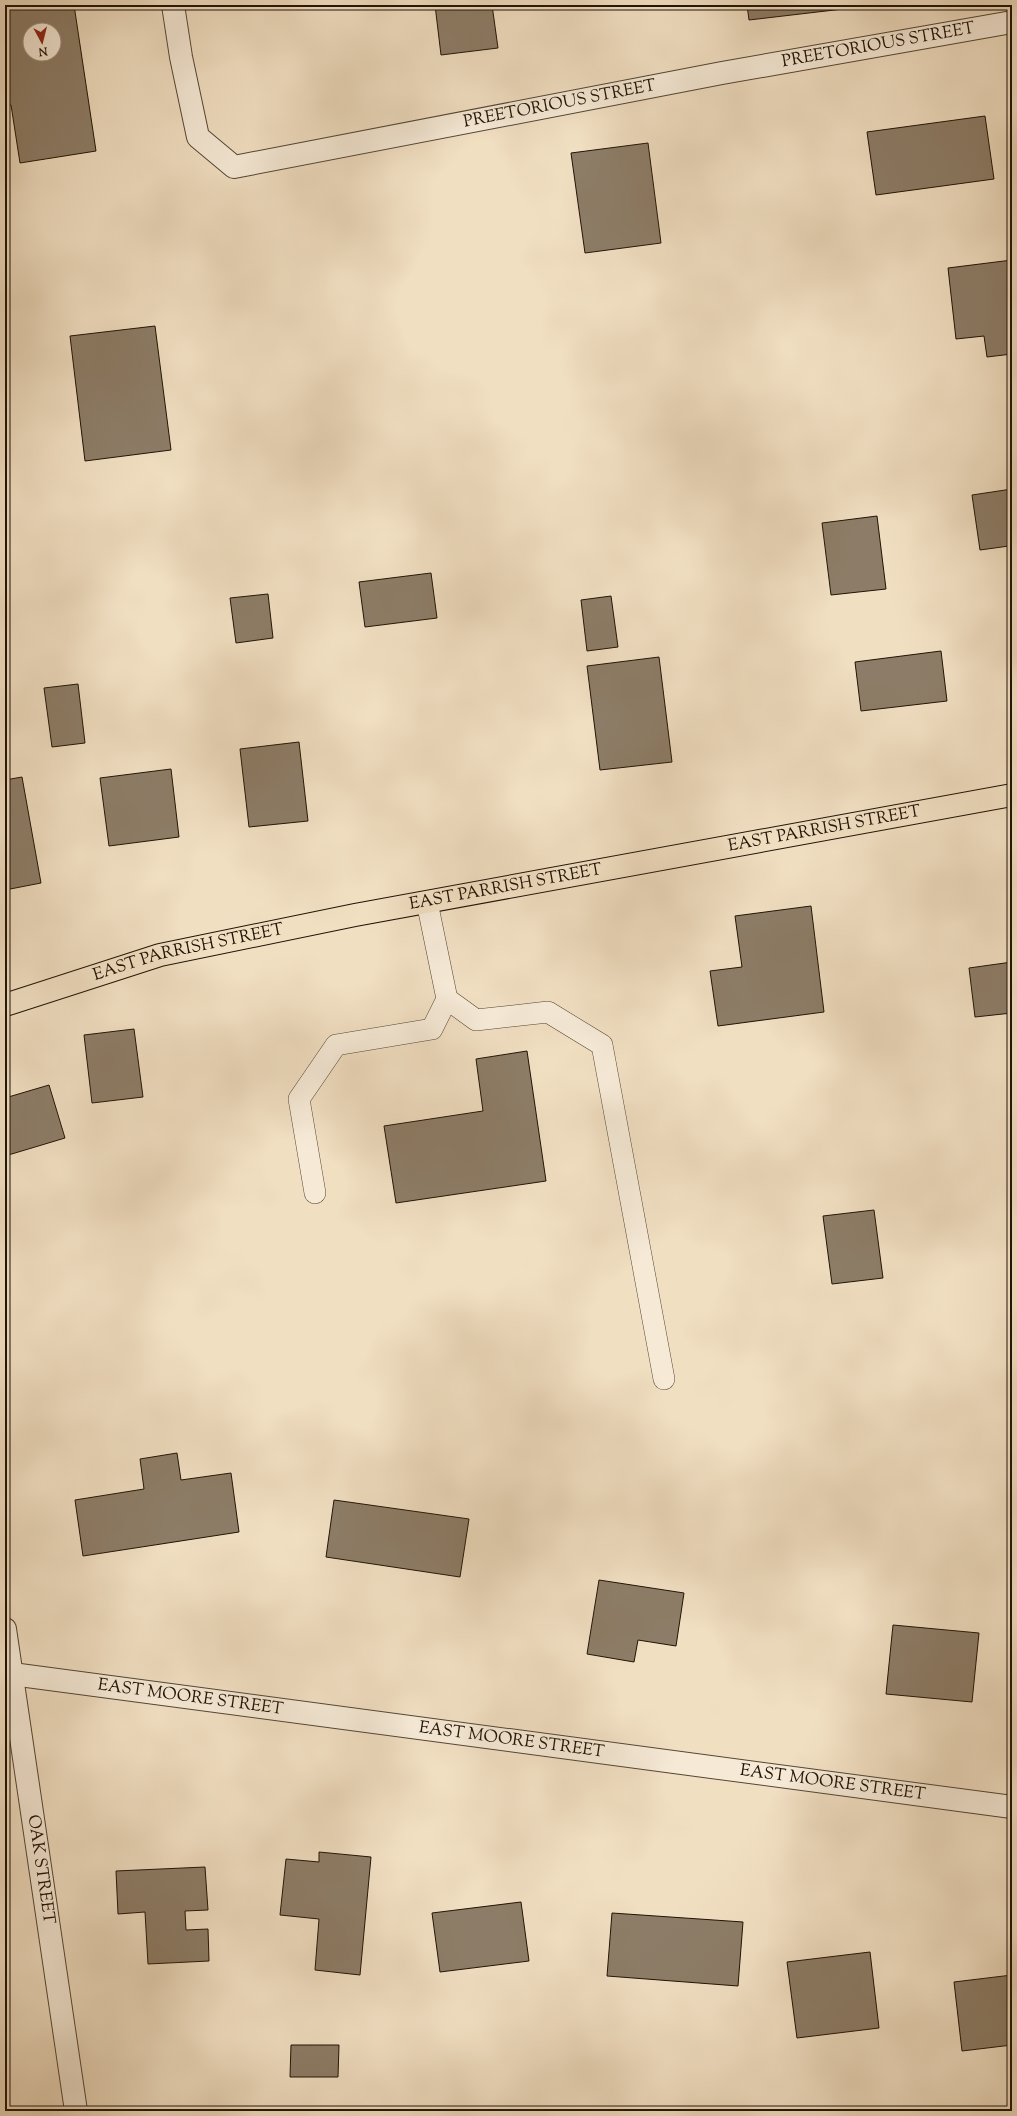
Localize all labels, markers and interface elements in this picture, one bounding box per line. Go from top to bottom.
street label: PREETORIOUS STREET [780,17,977,74]
north arrow [22,22,62,62]
text: N [38,42,49,59]
street label: PREETORIOUS STREET [461,74,658,135]
street label: EAST PARRISH STREET [726,800,923,859]
street label: EAST PARRISH STREET [407,858,604,917]
street label: EAST PARRISH STREET [90,918,286,988]
street label: EAST MOORE STREET [96,1674,285,1722]
street label: EAST MOORE STREET [417,1716,606,1765]
street label: EAST MOORE STREET [739,1759,927,1807]
street label: OAK STREET [21,1813,60,1926]

